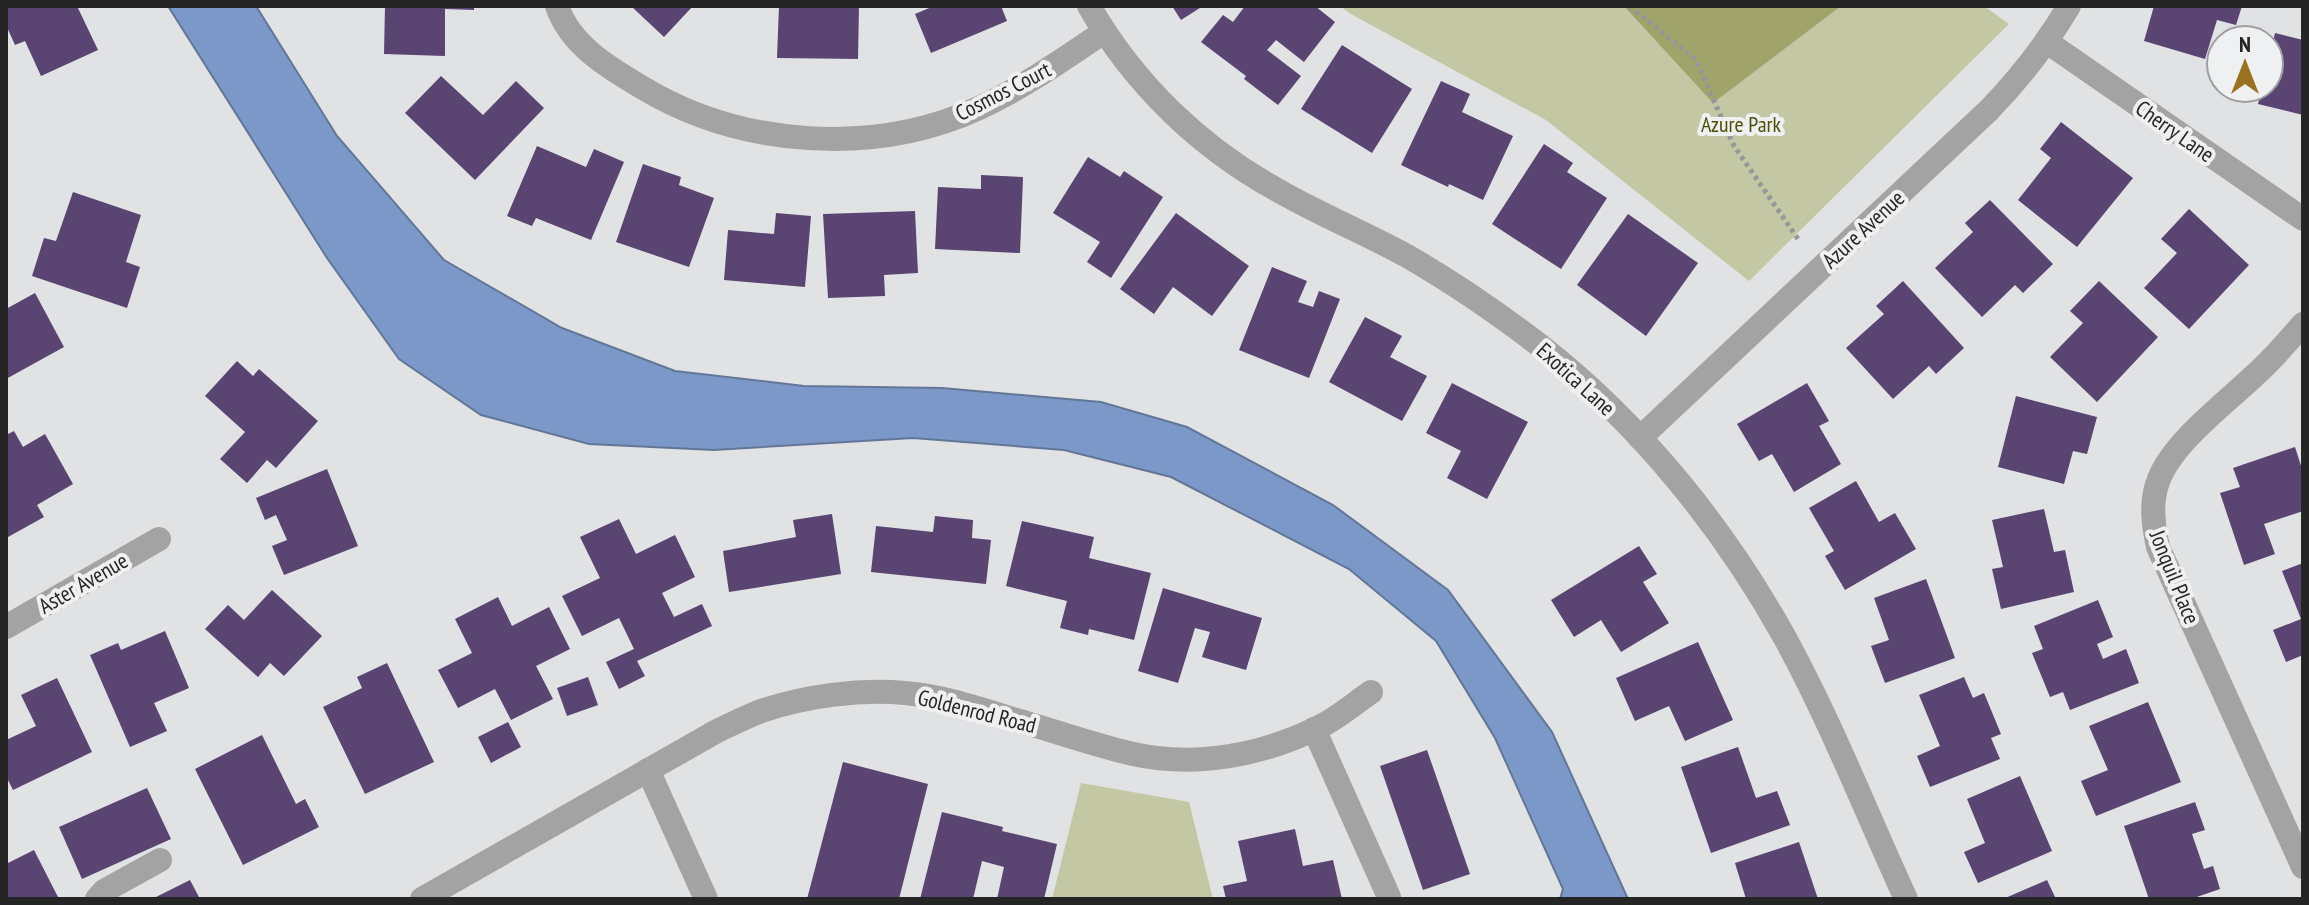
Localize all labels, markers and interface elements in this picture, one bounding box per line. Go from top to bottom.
north arrow [2205,24,2285,104]
text: N [2239,30,2251,58]
street label: Cosmos Court [951,55,1055,127]
street label: Cherry Lane [2130,94,2220,168]
park label: Azure Park [1701,110,1781,138]
street label: Azure Avenue [1816,184,1910,274]
street label: Exotica Lane [1531,336,1621,422]
street label: Jonquil Place [2143,525,2206,628]
street label: Aster Avenue [33,546,133,620]
street label: Goldenrod Road [915,683,1039,739]

